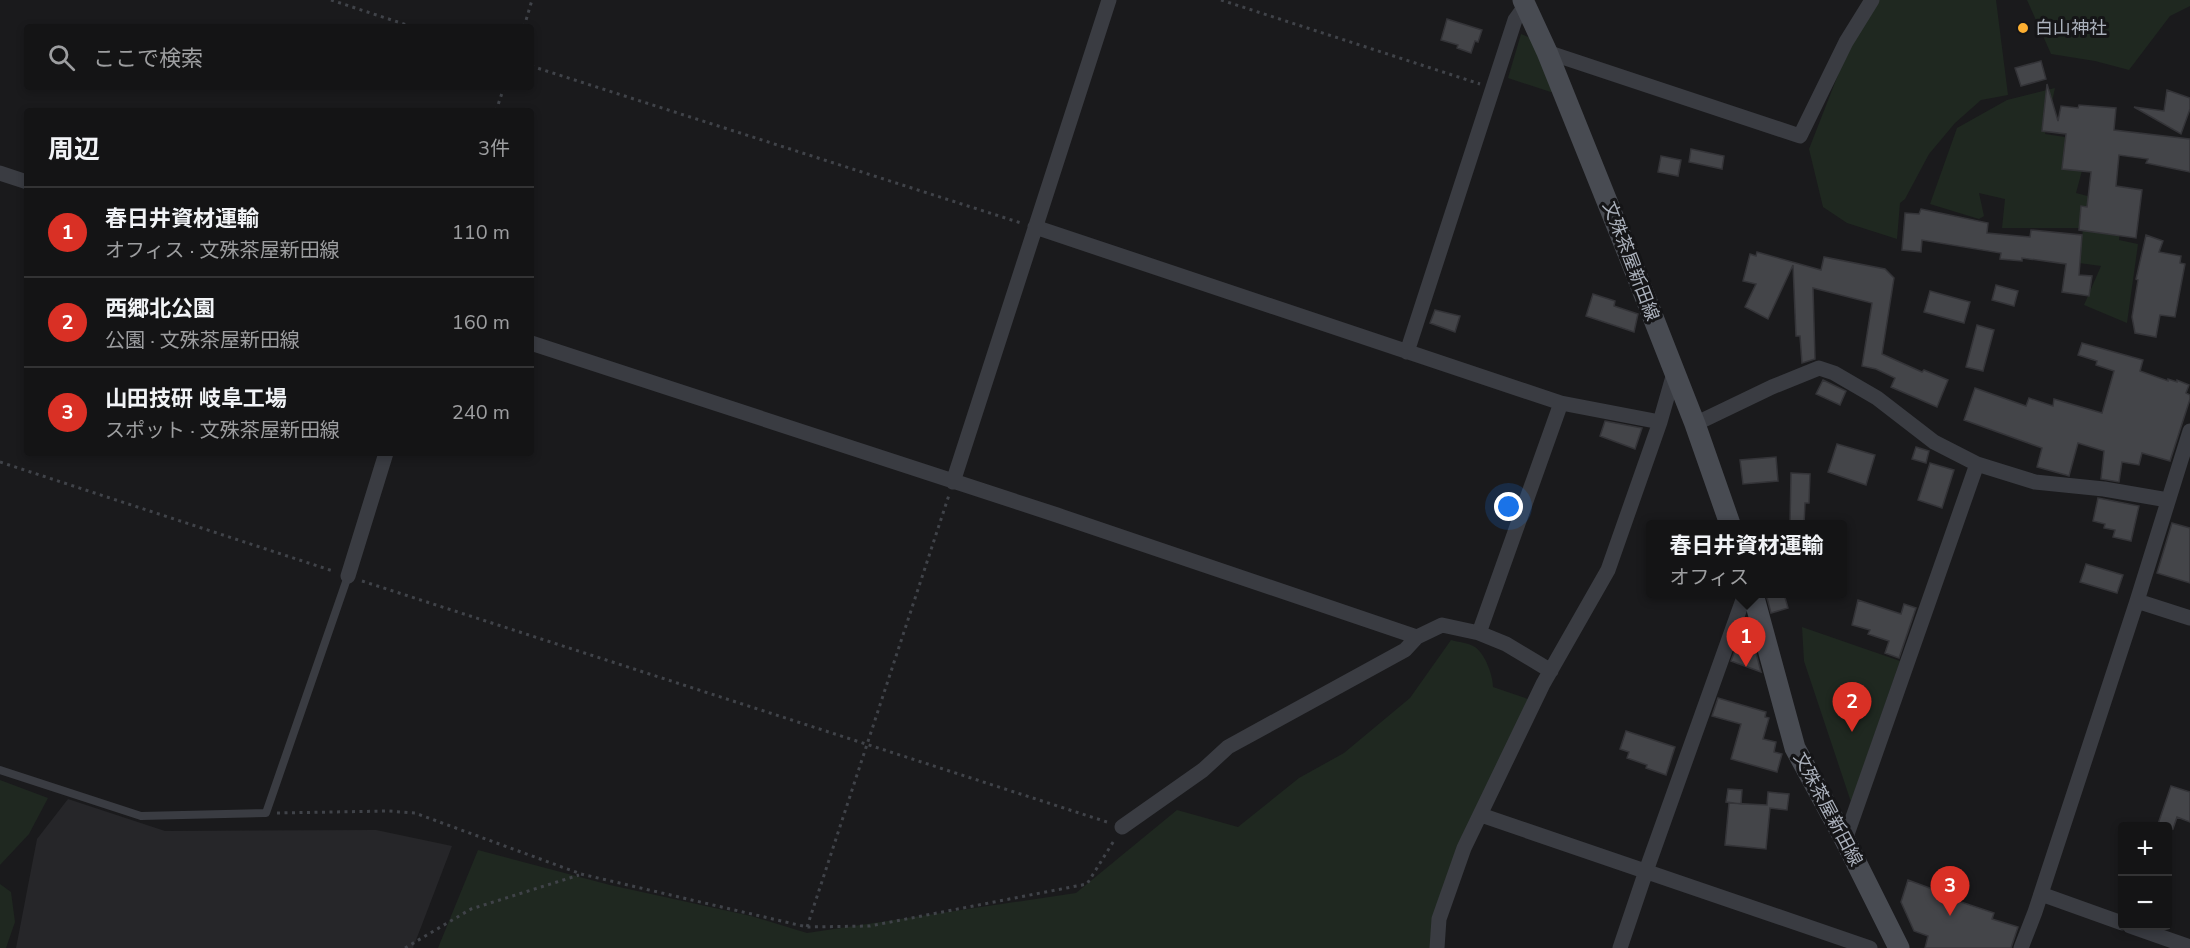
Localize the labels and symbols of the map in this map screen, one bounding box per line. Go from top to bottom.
place label: 白山神社 [2035,16,2107,40]
marker: 白山神社 [2016,21,2030,35]
street label: 文殊茶屋新田線 [1597,198,1665,324]
your location [1494,492,1523,521]
pin: 1 [1726,618,1766,667]
pin: 2 [1832,682,1872,732]
street label: 文殊茶屋新田線 [1788,748,1868,870]
pin: 3 [1930,866,1970,916]

